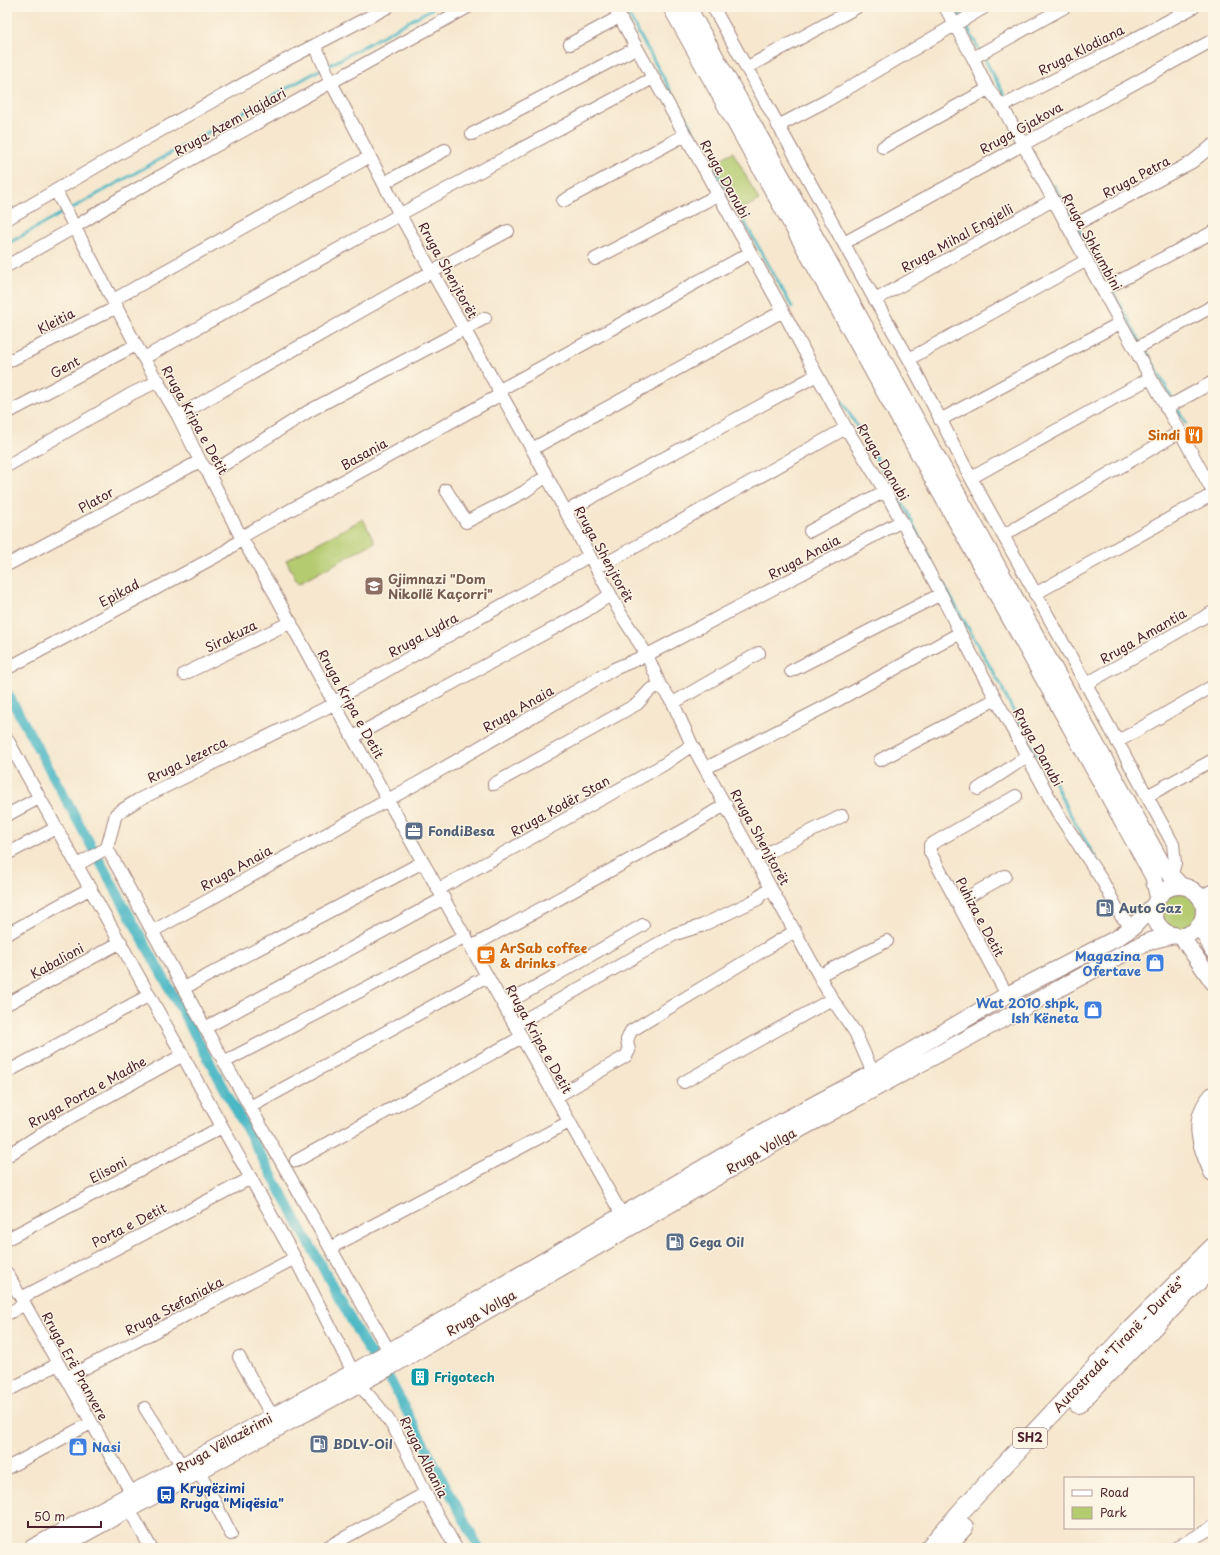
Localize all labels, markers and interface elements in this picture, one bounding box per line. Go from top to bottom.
street label: Rruga Klodiana [1034,19,1128,79]
street label: Rruga Azem Hajdari [170,83,289,160]
street label: Rruga Gjakova [976,96,1067,158]
street label: Rruga Danubi [696,136,755,222]
street label: Rruga Petra [1099,151,1173,202]
street label: Rruga Shkumbini [1058,190,1127,294]
street label: Rruga Mihal Engjelli [897,199,1016,276]
street label: Rruga Shenjtorët [414,218,483,321]
street label: Kleitia [34,303,78,338]
street label: Gent [47,351,83,382]
street label: Rruga Kripa e Detit [157,362,234,478]
street label: Rruga Danubi [853,419,914,504]
restaurant icon: Sindi [1183,424,1205,446]
place label: Sindi [1148,425,1180,444]
street label: Basania [337,433,391,474]
street label: Plator [75,482,118,517]
street label: Rruga Shenjtorët [570,502,639,605]
street label: Rruga Anaia [764,529,844,584]
place label: Gjimnazi "Dom Nikollë Kaçorri" [388,569,493,603]
street label: Epikad [95,574,142,611]
school or university icon: Gjimnazi "Dom Nikollë Kaçorri" [363,575,385,597]
street label: Rruga Amantia [1096,603,1190,668]
street label: Rruga Lydra [385,607,462,662]
street label: Sirakuza [202,614,261,656]
street label: Rruga Kripa e Detit [313,646,390,762]
street label: Rruga Anaia [479,680,557,737]
street label: Rruga Danubi [1009,704,1068,790]
street label: Rruga Jezerca [144,732,231,787]
street label: Rruga Kodër Stan [507,770,613,841]
street label: Rruga Shenjtorët [726,785,795,888]
office icon: FondiBesa [403,820,425,842]
place label: FondiBesa [428,821,495,840]
street label: Rruga Anaia [197,840,276,895]
street label: Puhiza e Detit [951,873,1010,961]
fuel station icon: Auto Gaz [1094,897,1116,919]
place label: Auto Gaz [1119,898,1182,917]
street label: Kabalioni [27,938,87,983]
place label: ArSab coffee & drinks [499,938,588,972]
cafe icon: ArSab coffee & drinks [475,944,497,966]
place label: Magazina Ofertave [1075,946,1141,980]
shop icon: Magazina Ofertave [1144,952,1166,974]
street label: Rruga Kripa e Detit [501,981,578,1097]
place label: Wat 2010 shpk, Ish Këneta [976,993,1079,1027]
shop icon: Wat 2010 shpk, Ish Këneta [1082,999,1104,1021]
street label: Rruga Porta e Madhe [24,1051,149,1132]
street label: Rruga Vollga [722,1122,800,1178]
street label: Elisoni [86,1152,130,1187]
street label: Porta e Detit [88,1197,170,1251]
fuel station icon: Gega Oil [664,1231,686,1253]
place label: Gega Oil [689,1232,744,1251]
street label: Rruga Stefaniaka [121,1271,227,1340]
street label: Autostrada "Tiranë - Durrës" [1048,1271,1189,1416]
street label: Rruga Vollga [442,1284,520,1340]
street label: Rruga Erë Pranvere [38,1308,113,1424]
building icon: Frigotech [409,1366,431,1388]
place label: Frigotech [434,1367,495,1386]
street label: Rruga Vëllazërimi [172,1408,276,1477]
street label: Rruga Albania [396,1413,453,1501]
road number: SH2 [1013,1428,1047,1448]
fuel station icon: BDLV-Oil [308,1433,330,1455]
place label: BDLV-Oil [333,1434,393,1453]
shop icon: Nasi [67,1436,89,1458]
place label: Nasi [92,1437,121,1456]
legend [1064,1477,1194,1529]
place label: Kryqëzimi Rruga "Miqësia" [180,1478,284,1512]
text: Road [1100,1483,1129,1501]
bus stop icon: Kryqëzimi Rruga "Miqësia" [155,1484,177,1506]
scale bar [28,1503,101,1529]
text: Park [1100,1503,1127,1521]
text: 50 m [34,1507,65,1525]

